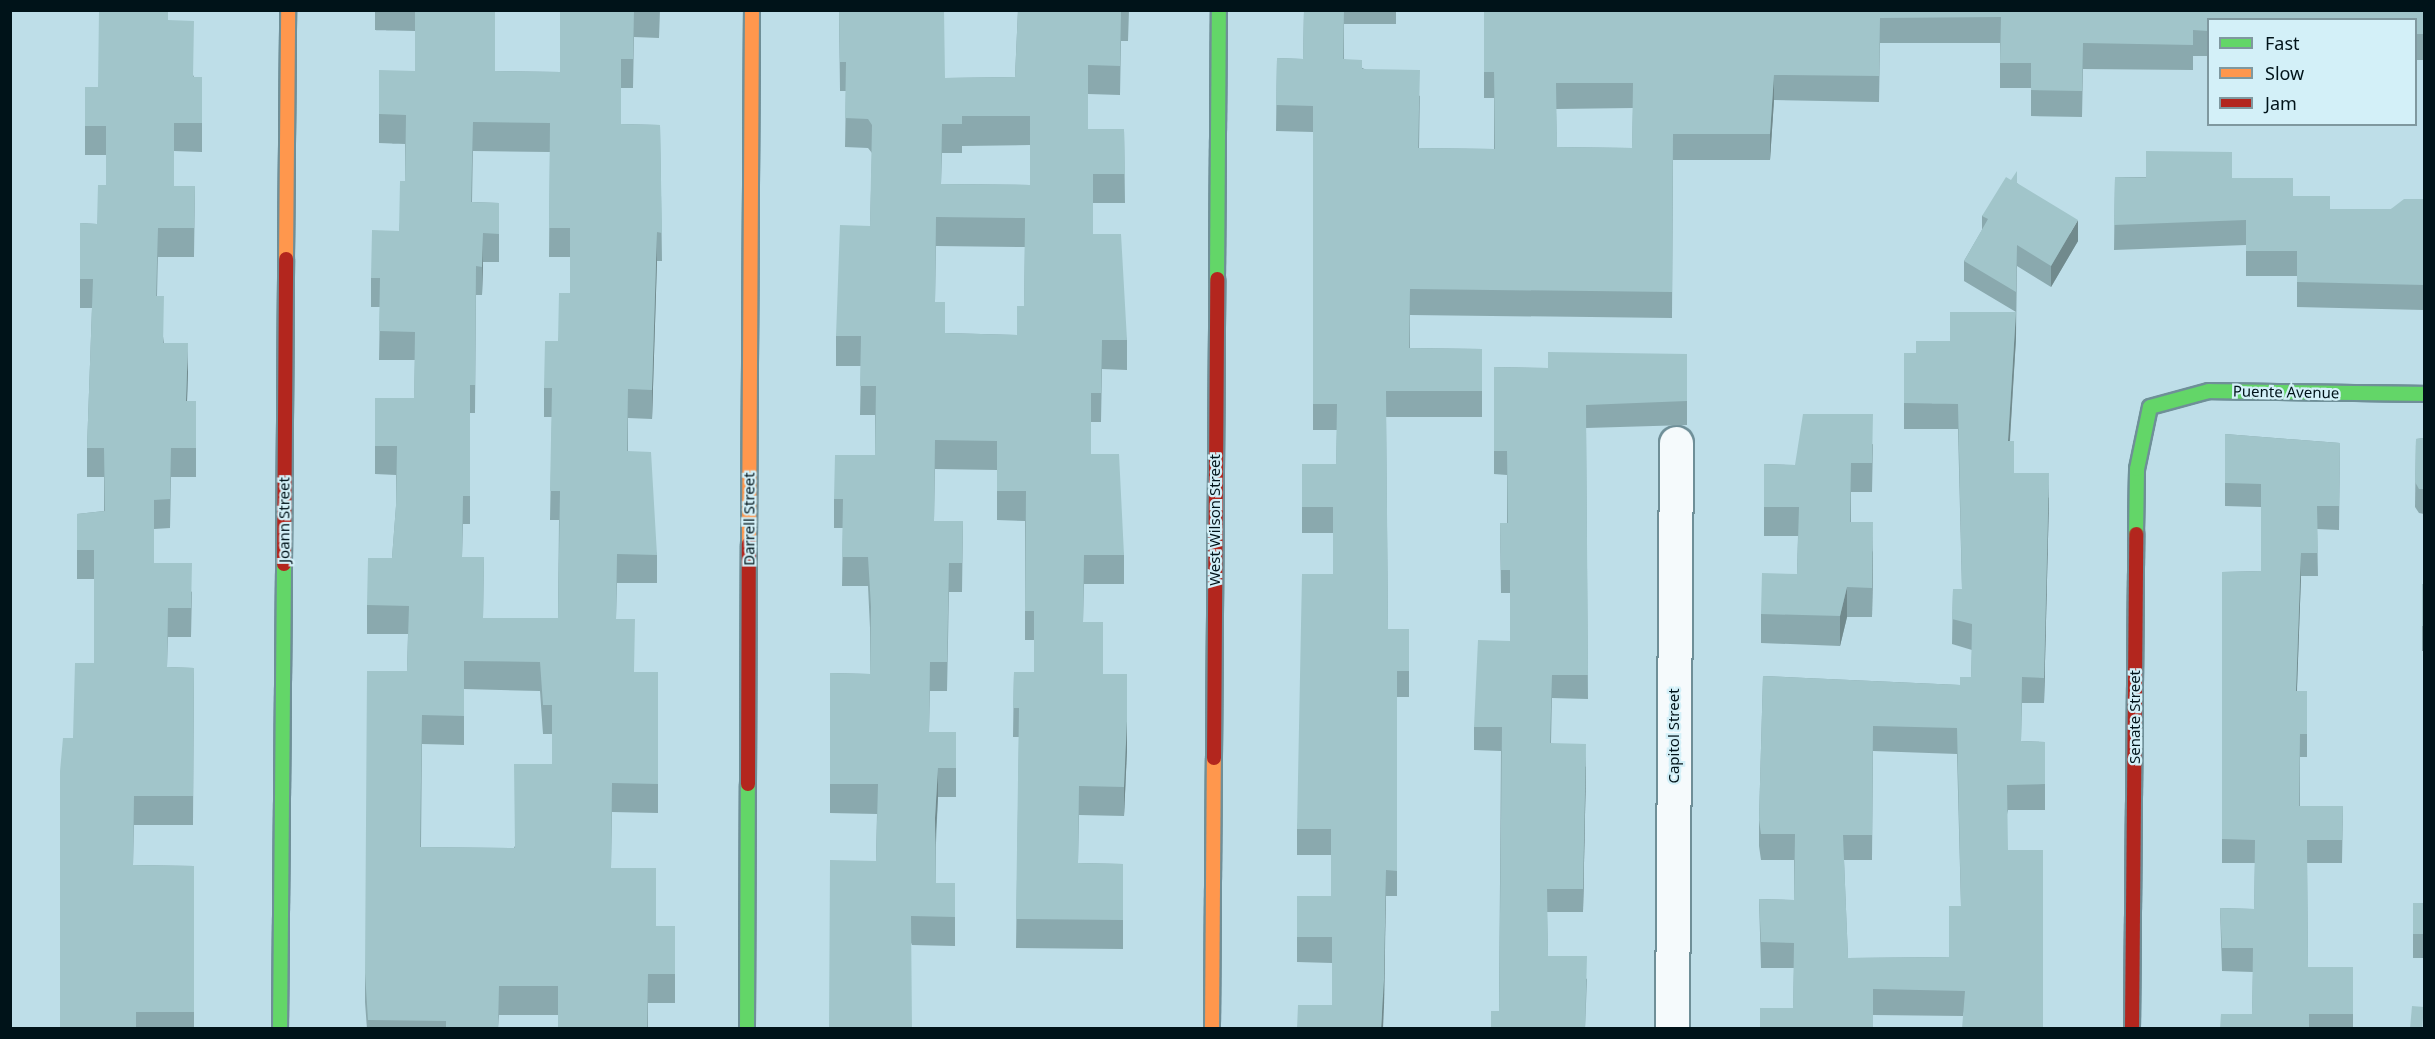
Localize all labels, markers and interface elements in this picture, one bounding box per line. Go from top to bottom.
legend [2207,18,2417,126]
text: Fast [2265,31,2300,55]
text: Slow [2265,61,2304,85]
text: Jam [2265,91,2297,115]
street label: Puente Avenue [2233,382,2339,402]
street label: West Wilson Street [1206,454,1224,586]
street label: Darrell Street [740,472,758,566]
street label: Joann Street [275,477,293,563]
street label: Senate Street [2126,670,2144,764]
street label: Capitol Street [1665,688,1683,784]

